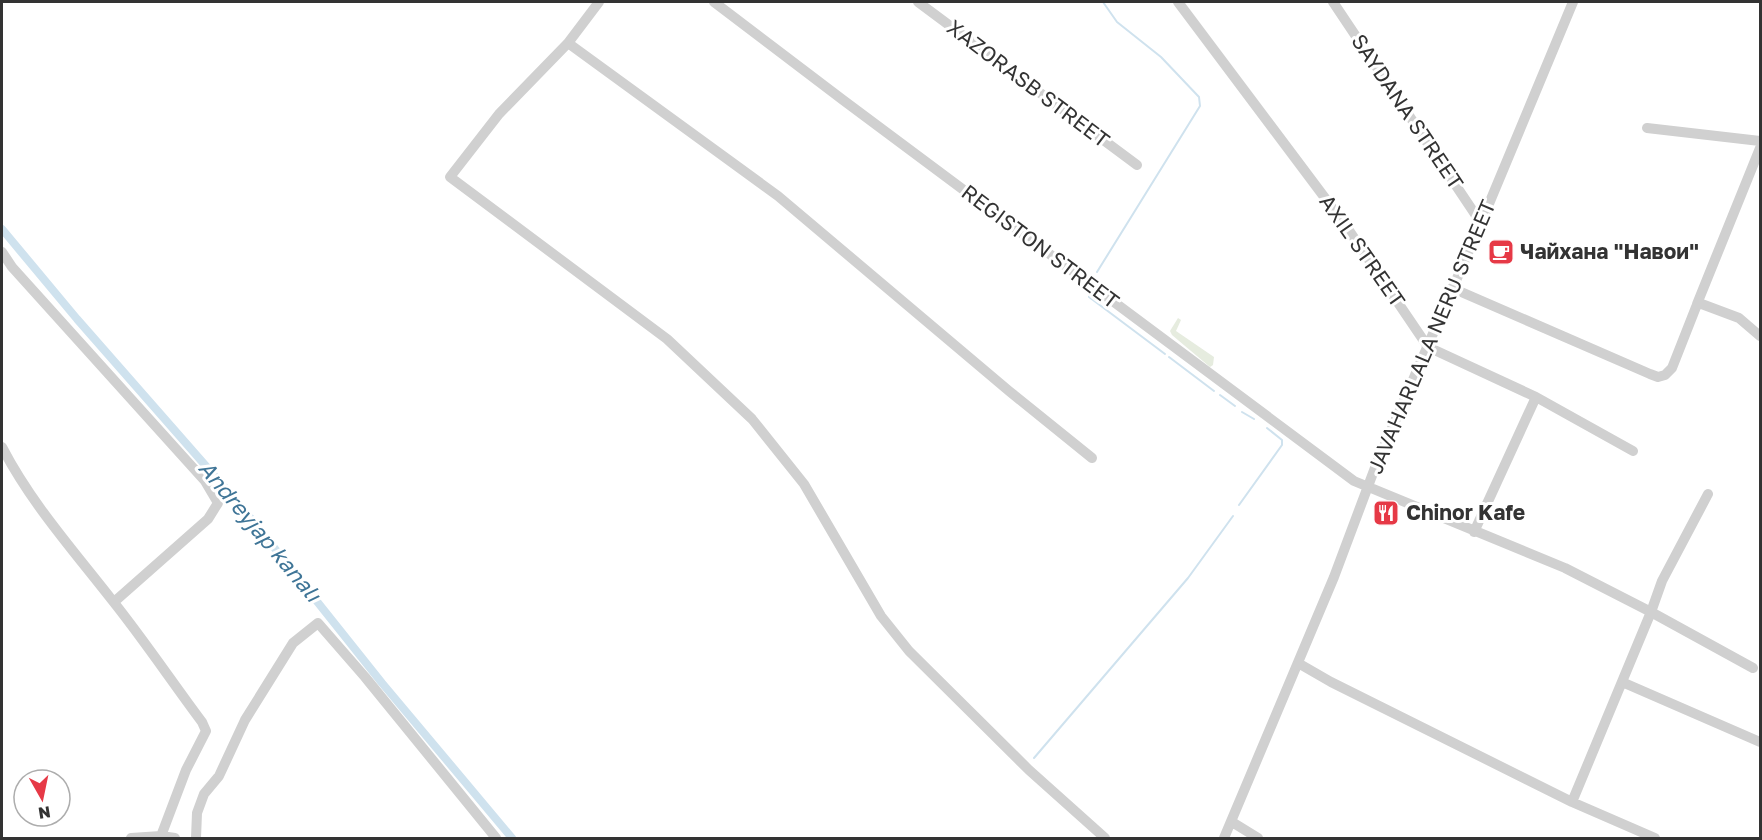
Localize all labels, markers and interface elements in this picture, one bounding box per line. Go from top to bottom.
street label: XAZORASB STREET [942,14,1115,153]
street label: SAYDANA STREET [1346,29,1469,194]
street label: REGISTON STREET [957,179,1124,314]
street label: AXIL STREET [1314,189,1411,312]
street label: JAVAHARLALA NERU STREET [1361,196,1501,478]
cafe icon: Чайхана "Навои" [1486,237,1516,267]
place label: Чайхана "Навои" [1520,238,1699,264]
water label: Andreyjap kanalı [194,455,328,607]
restaurant icon: Chinor Kafe [1371,498,1401,528]
place label: Chinor Kafe [1406,499,1525,525]
north arrow [12,768,72,828]
text: N [37,802,52,824]

